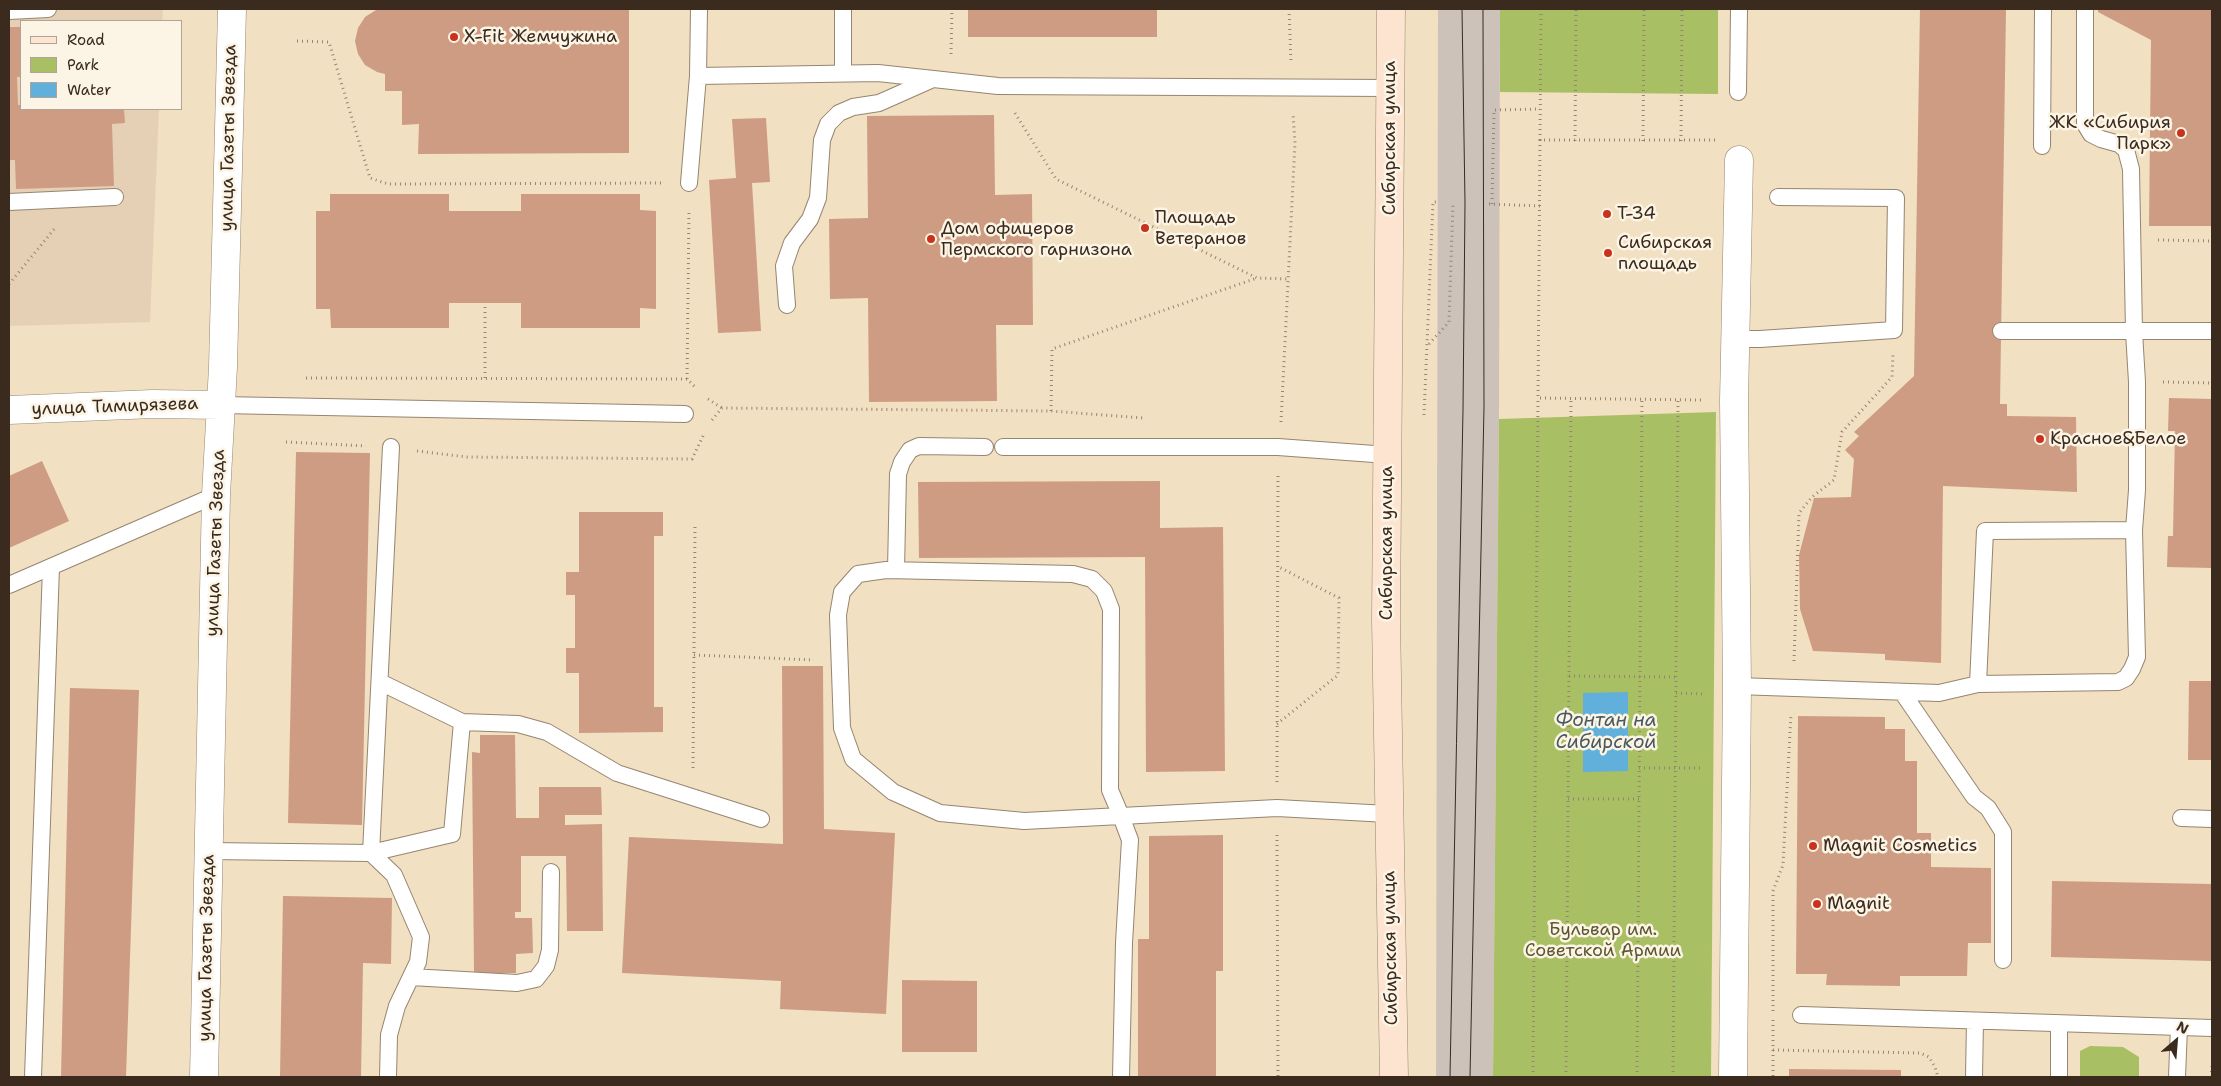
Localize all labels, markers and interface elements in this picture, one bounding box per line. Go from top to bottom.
legend [20,20,182,110]
place label: X-Fit Жемчужина [464,26,617,48]
text: Road [67,30,105,50]
marker: X-Fit Жемчужина [448,31,460,43]
street label: улица Газеты Звезда [217,44,241,232]
text: Park [67,55,99,75]
street label: Сибирская улица [1379,61,1401,215]
text: Water [67,80,111,100]
place label: ЖК «Сибирия Парк» [2049,112,2171,154]
marker: ЖК «Сибирия Парк» [2175,127,2187,139]
place label: T-34 [1617,203,1656,225]
place label: Площадь Ветеранов [1155,207,1246,250]
marker: T-34 [1601,208,1613,220]
place label: Дом офицеров Пермского гарнизона [941,218,1132,260]
marker: Площадь Ветеранов [1139,222,1151,234]
place label: Сибирская площадь [1618,232,1712,274]
marker: Дом офицеров Пермского гарнизона [925,233,937,245]
marker: Сибирская площадь [1602,247,1614,259]
street label: улица Тимирязева [31,393,199,421]
place label: Красное&Белое [2050,428,2186,450]
marker: Красное&Белое [2034,433,2046,445]
street label: улица Газеты Звезда [202,449,230,637]
street label: Сибирская улица [1376,466,1398,620]
water label: Фонтан на Сибирской [1555,710,1657,754]
place label: Magnit Cosmetics [1823,835,1977,857]
marker: Magnit Cosmetics [1807,840,1819,852]
street label: улица Газеты Звезда [195,854,219,1042]
street label: Сибирская улица [1379,871,1403,1025]
place label: Magnit [1827,893,1890,915]
marker: Magnit [1811,898,1823,910]
park label: Бульвар им. Советской Армии [1525,919,1681,962]
north arrow [2151,1016,2201,1066]
text: N [2174,1017,2192,1038]

